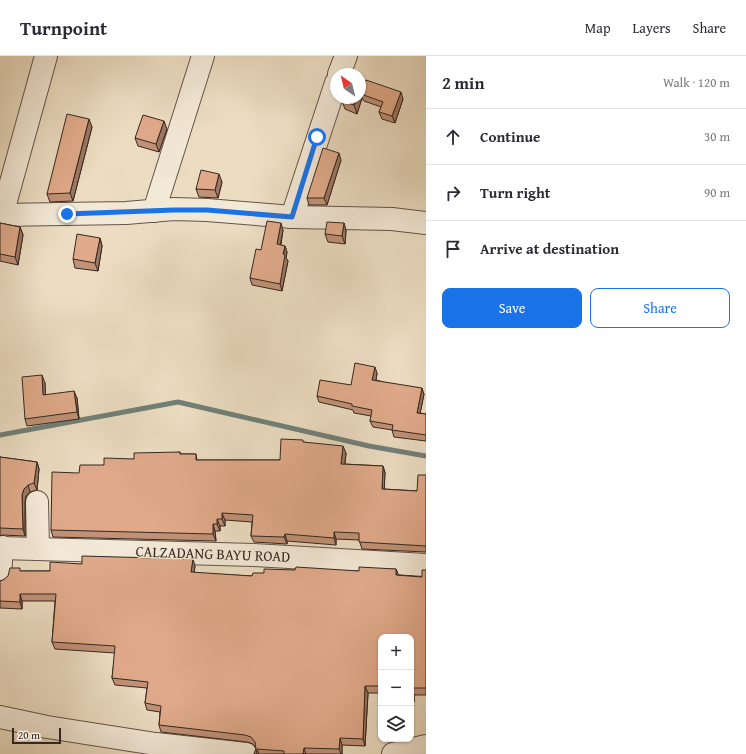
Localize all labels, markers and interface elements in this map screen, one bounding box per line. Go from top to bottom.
text: Turnpoint [20,14,107,42]
text: Map [585,18,611,38]
text: Layers [633,18,671,38]
text: Share [693,18,726,38]
north arrow [330,68,366,104]
text: 2 min [442,70,484,95]
text: Walk · 120 m [663,73,730,92]
icon: ahead [442,126,464,148]
text: Continue [480,126,541,147]
text: 30 m [704,127,730,146]
route start [308,128,326,146]
icon: right [442,182,464,204]
text: Turn right [480,182,551,203]
text: 90 m [704,183,730,202]
route end [58,205,76,223]
icon: arrive [442,238,464,260]
text: Arrive at destination [480,238,619,259]
button: Save [442,288,582,328]
button: Share [590,288,730,328]
street label: CALZADANG BAYU ROAD [135,540,291,567]
map controls [378,634,414,742]
button: + [378,634,414,670]
button: − [378,670,414,706]
button: layers [378,706,414,742]
scale bar [12,726,61,745]
text: 20 m [18,727,40,743]

